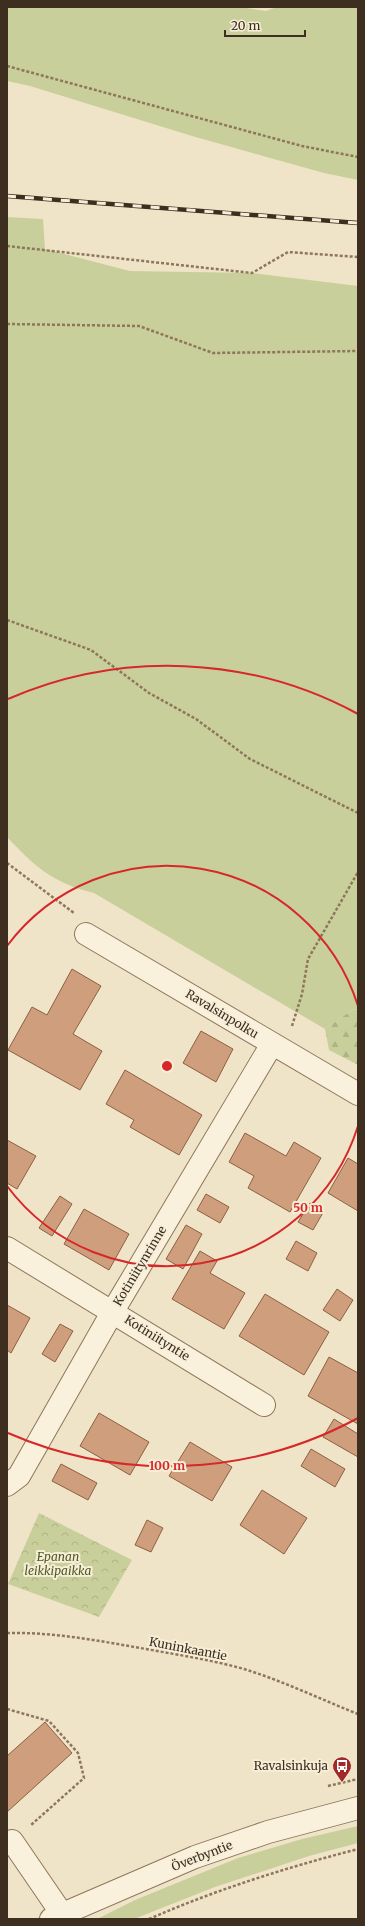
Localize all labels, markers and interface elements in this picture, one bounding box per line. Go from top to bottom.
scale bar [225,12,305,38]
text: 20 m [231,18,260,33]
street label: Ravalsinpolku [183,986,262,1041]
centre of rings [160,1059,174,1073]
text: 50 m [293,1200,323,1215]
street label: Kotiniitynrinne [110,1223,169,1308]
street label: Kotiniityntie [122,1312,193,1364]
text: 100 m [149,1458,185,1473]
park label: Epanan leikkipaikka [25,1549,91,1578]
street label: Kuninkaantie [148,1634,228,1663]
bus stop icon: Ravalsinkuja [331,1755,353,1783]
place label: Ravalsinkuja [254,1758,329,1773]
street label: Överbyntie [169,1837,234,1874]

